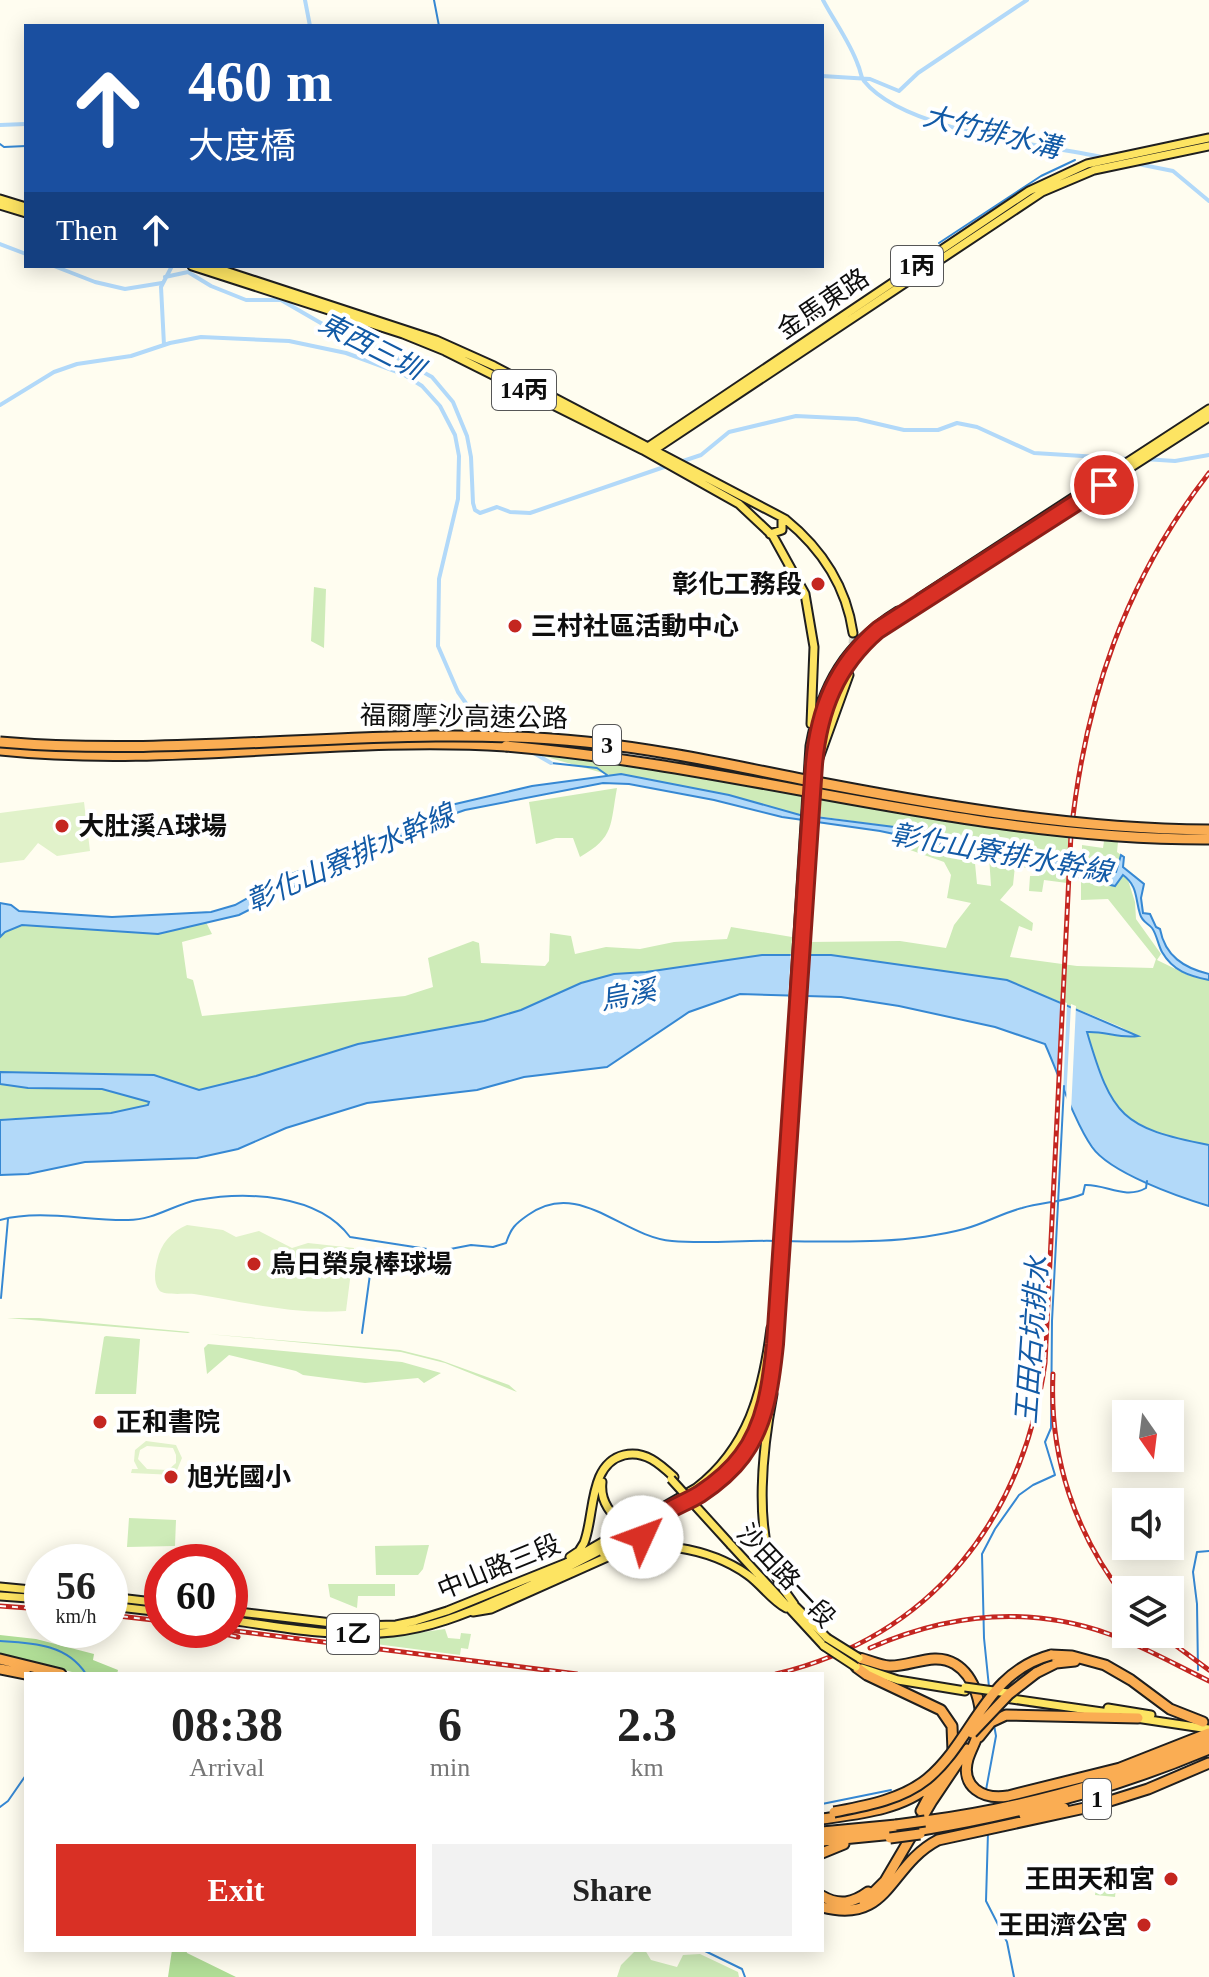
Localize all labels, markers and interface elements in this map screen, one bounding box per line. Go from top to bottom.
text: 460 m [188,51,333,113]
icon: ahead [56,56,160,160]
water label: 大竹排水溝 [920,100,1068,165]
text: 大度橋 [188,126,296,166]
icon: ahead [134,208,178,252]
text: Then [56,213,118,246]
road number: 1丙 [891,246,943,286]
street label: 金馬東路 [772,263,874,345]
water label: 東西三圳 [314,307,431,387]
road number: 14丙 [492,370,556,410]
pin [1070,451,1138,519]
icon: arrive [1082,463,1126,507]
place label: 彰化工務段 [672,570,802,599]
marker: 彰化工務段 [809,575,827,593]
place label: 三村社區活動中心 [531,612,739,641]
marker: 三村社區活動中心 [506,617,524,635]
street label: 福爾摩沙高速公路 [360,701,568,733]
road number: 3 [593,725,621,765]
water label: 彰化山寮排水幹線 [241,797,461,918]
place label: 大肚溪A球場 [78,812,227,841]
marker: 大肚溪A球場 [53,817,71,835]
water label: 彰化山寮排水幹線 [888,818,1117,888]
water label: 烏溪 [598,974,662,1016]
place label: 烏日榮泉棒球場 [270,1250,452,1279]
water label: 王田石坑排水 [1011,1253,1053,1425]
marker: 烏日榮泉棒球場 [245,1255,263,1273]
north arrow [1112,1400,1184,1472]
map controls [1112,1400,1184,1648]
place label: 正和書院 [116,1408,220,1437]
marker: 正和書院 [91,1413,109,1431]
place label: 旭光國小 [187,1463,291,1492]
marker: 旭光國小 [162,1468,180,1486]
button: sound [1112,1488,1184,1560]
position arrow [600,1495,684,1579]
street label: 沙田路一段 [731,1519,841,1633]
street label: 中山路三段 [433,1529,565,1605]
speed limit sign: 60 [144,1544,248,1648]
text: 56 [56,1563,96,1608]
button: layers [1112,1576,1184,1648]
text: km/h [55,1605,97,1627]
road number: 1乙 [327,1614,379,1654]
text: 08:38 [171,1698,283,1751]
text: 6 [438,1698,462,1751]
text: 2.3 [617,1698,677,1751]
text: Arrival [189,1753,264,1782]
text: min [430,1753,470,1782]
text: km [630,1753,664,1782]
road number: 1 [1083,1779,1111,1819]
button: Exit [56,1844,416,1936]
button: Share [432,1844,792,1936]
place label: 王田天和宮 [1025,1865,1155,1894]
marker: 王田天和宮 [1162,1870,1180,1888]
place label: 王田濟公宮 [998,1911,1128,1940]
marker: 王田濟公宮 [1135,1916,1153,1934]

